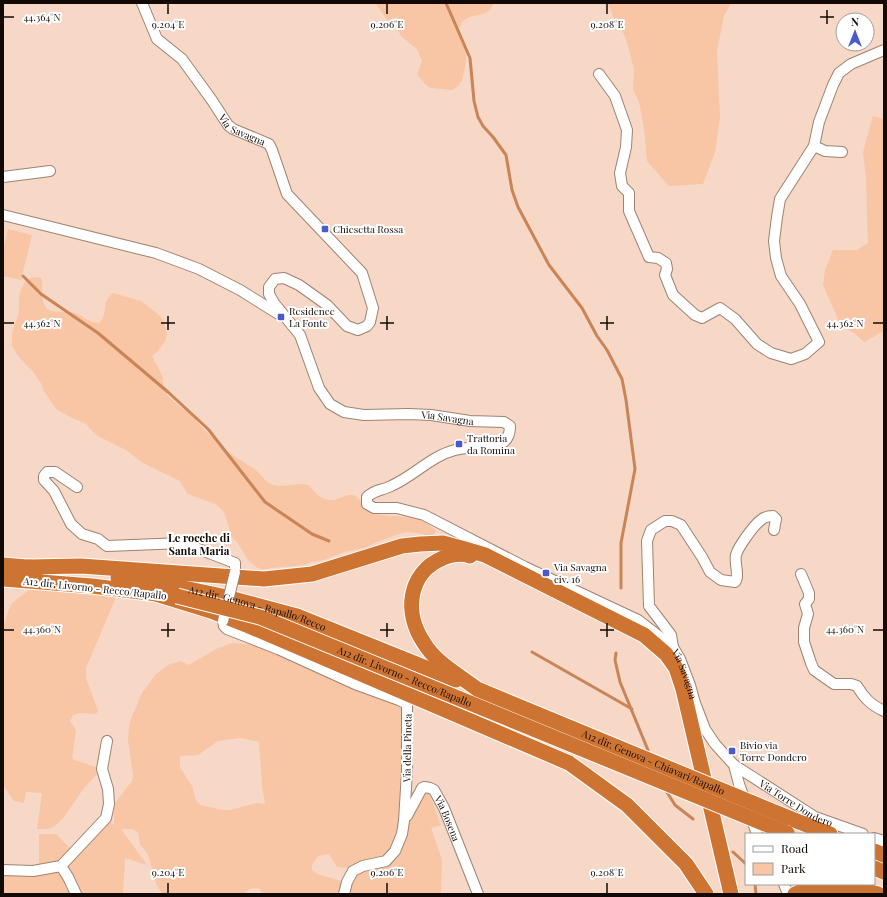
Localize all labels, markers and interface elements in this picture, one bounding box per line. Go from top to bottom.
text: 44.364°N [23,10,61,24]
north arrow [835,12,875,52]
text: N [851,14,859,29]
text: 9.204°E [152,17,184,31]
text: 9.206°E [371,17,403,31]
text: 9.208°E [590,17,624,31]
street label: Via Savagna [215,110,268,149]
place label: Chiesetta Rossa [333,222,403,236]
marker: Chiesetta Rossa [320,224,330,234]
place label: Residence La Fonte [289,304,335,330]
marker: Residence La Fonte [276,312,286,322]
text: 44.362°N [23,316,61,330]
text: 44.362°N [826,316,864,330]
street label: Via Savagna [420,408,474,428]
place label: Trattoria da Romina [467,431,515,457]
marker: Trattoria da Romina [454,439,464,449]
district label: Le rocche di Santa Maria [168,530,230,558]
place label: Via Savagna civ. 16 [553,560,607,586]
marker: Via Savagna civ. 16 [541,568,551,578]
street label: A12 dir. Livorno - Recco/Rapallo [22,573,168,603]
street label: A12 dir. Genova - Rapallo/Recco [187,582,329,634]
text: 44.360°N [23,622,61,636]
text: 44.360°N [826,622,864,636]
street label: A12 dir. Livorno - Recco/Rapallo [334,642,475,710]
street label: Via Savagna [668,645,701,701]
street label: Via della Pineta [399,714,415,783]
street label: A12 dir. Genova - Chiavari/Rapallo [579,726,728,798]
place label: Bivio via Torre Dondero [740,738,807,764]
marker: Bivio via Torre Dondero [727,746,737,756]
street label: Via Torre Dondero [756,776,835,830]
street label: Via Bosena [431,792,463,843]
legend [745,833,875,885]
text: Road [781,840,808,856]
text: Park [781,860,806,876]
text: 9.204°E [152,865,184,879]
text: 9.206°E [371,865,403,879]
text: 9.208°E [590,865,624,879]

